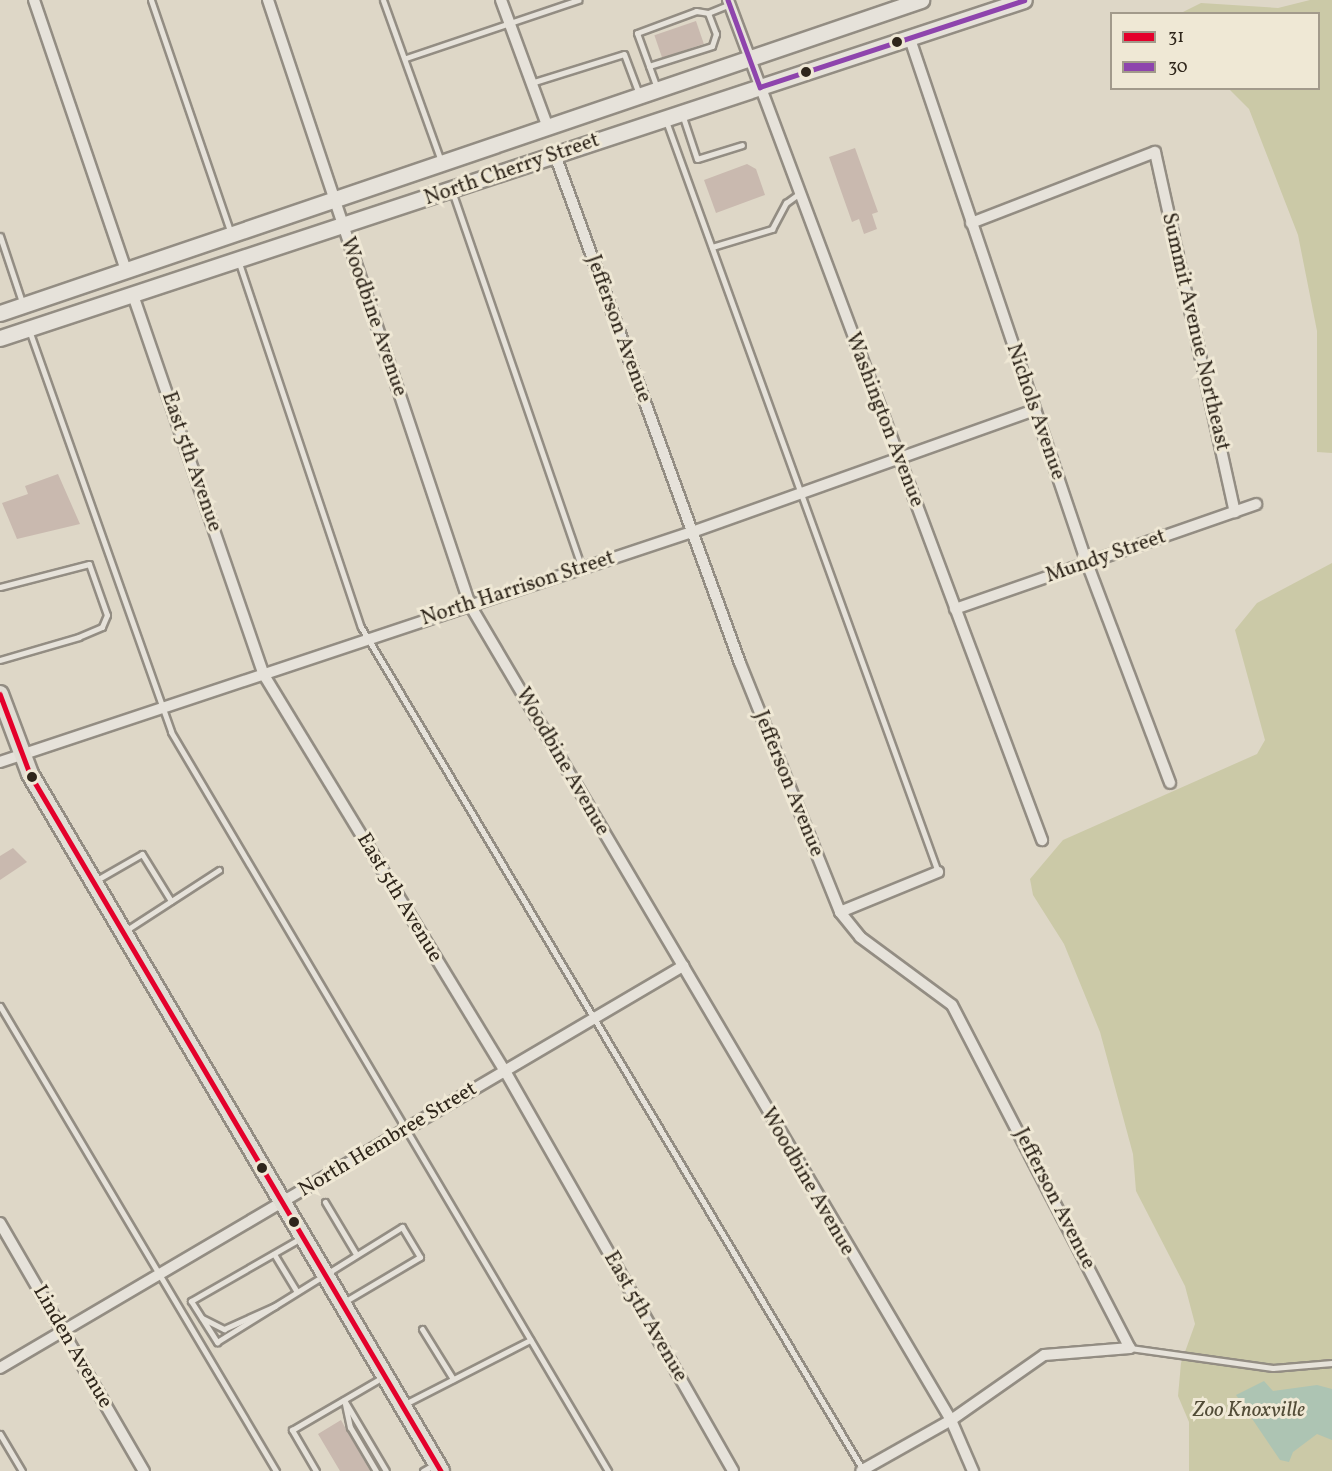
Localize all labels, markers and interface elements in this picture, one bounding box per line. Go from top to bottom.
legend [1110,12,1320,90]
text: 31 [1168,25,1184,50]
unlabelled marker [891,36,903,48]
text: 30 [1168,55,1188,80]
unlabelled marker [800,66,812,78]
street label: North Cherry Street [421,128,603,212]
street label: Summit Avenue Northeast [1155,210,1235,454]
street label: Woodbine Avenue [334,234,412,400]
street label: Jefferson Avenue [580,252,656,406]
street label: Washington Avenue [839,329,929,511]
street label: Nichols Avenue [1000,341,1070,483]
street label: East 5th Avenue [155,389,227,535]
street label: Mundy Street [1042,525,1170,589]
street label: North Harrison Street [418,546,618,632]
street label: Woodbine Avenue [509,683,615,841]
street label: Jefferson Avenue [747,707,829,861]
unlabelled marker [26,771,38,783]
street label: East 5th Avenue [350,829,448,967]
street label: North Hembree Street [294,1077,482,1203]
street label: Woodbine Avenue [754,1103,860,1261]
street label: Jefferson Avenue [1008,1124,1100,1274]
unlabelled marker [256,1162,268,1174]
unlabelled marker [288,1216,300,1228]
street label: East 5th Avenue [597,1247,693,1387]
street label: Linden Avenue [27,1281,117,1413]
park label: Zoo Knoxville [1193,1398,1305,1424]

